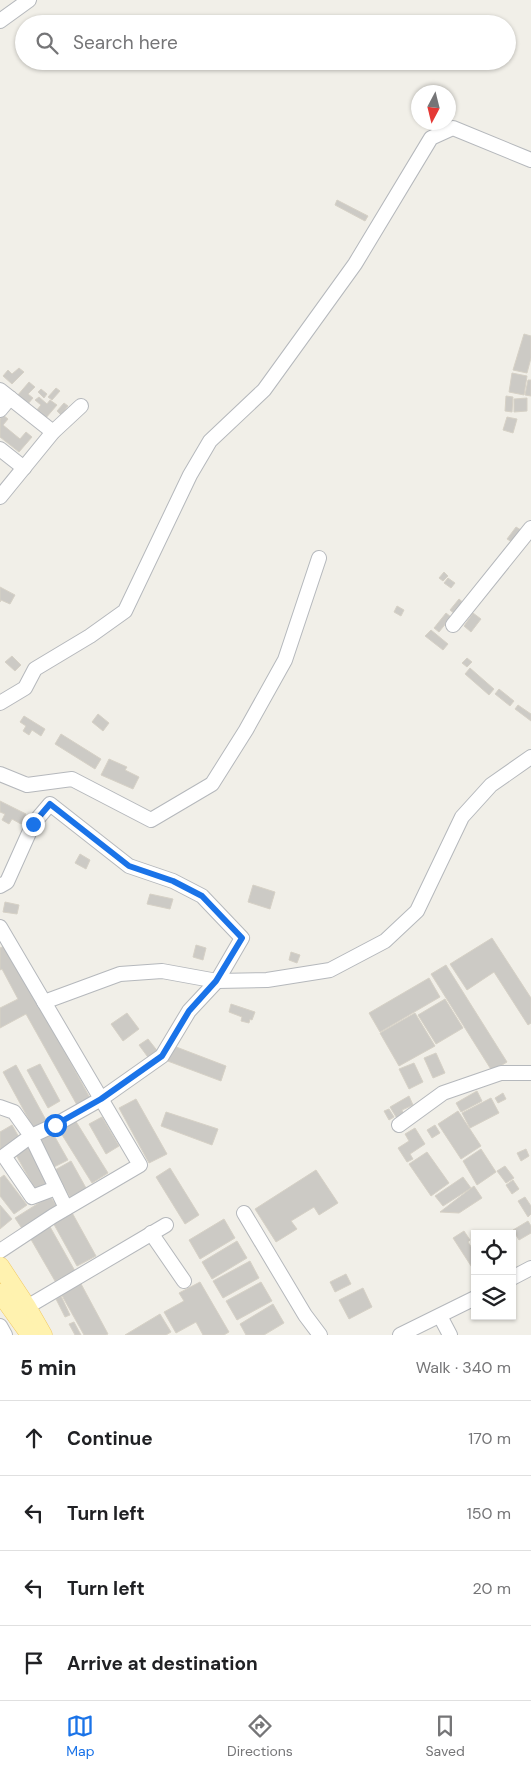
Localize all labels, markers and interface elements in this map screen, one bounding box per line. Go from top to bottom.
search box [15,15,516,70]
icon: search [33,29,61,57]
text: Search here [73,30,178,55]
north arrow [411,85,456,130]
route end [22,813,45,836]
route start [44,1114,67,1137]
map controls [471,1230,516,1320]
button: locate [471,1230,516,1275]
button: layers [471,1275,516,1320]
text: 5 min [20,1354,76,1382]
text: Walk · 340 m [416,1357,511,1378]
icon: ahead [20,1424,48,1452]
text: Continue [67,1426,153,1451]
text: 170 m [468,1428,511,1449]
icon: left [20,1499,48,1527]
text: Turn left [67,1501,145,1526]
text: 150 m [467,1503,511,1524]
icon: left [20,1574,48,1602]
text: Turn left [67,1576,145,1601]
text: 20 m [472,1578,511,1599]
icon: arrive [20,1649,48,1677]
text: Arrive at destination [67,1651,258,1676]
tab: Map [66,1712,94,1760]
tab: Directions [227,1712,293,1760]
tab: Saved [425,1712,465,1760]

